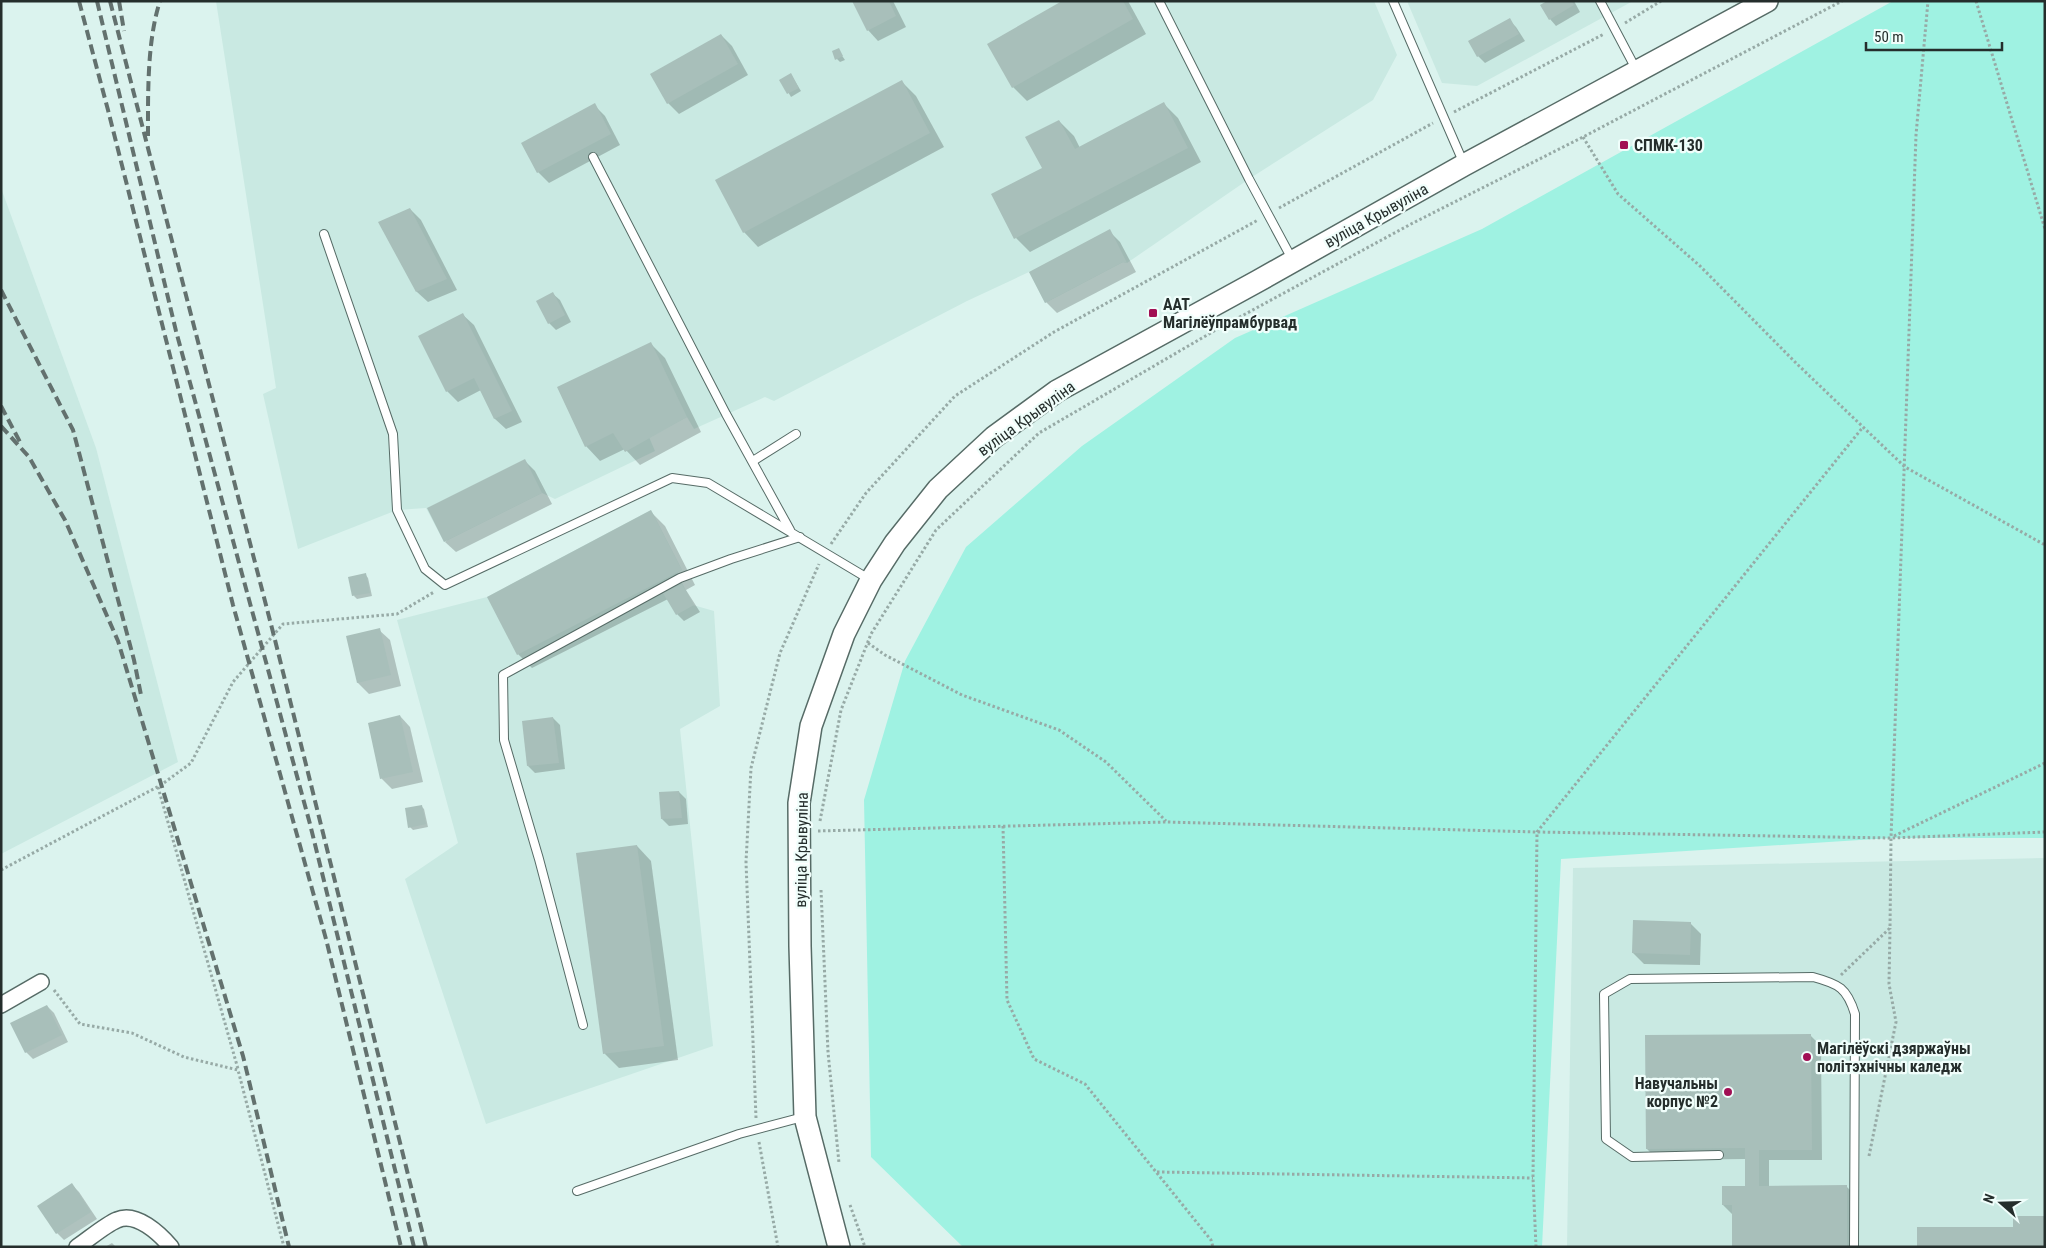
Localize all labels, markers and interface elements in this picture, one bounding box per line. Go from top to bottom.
scale bar [1866,20,2002,52]
text: 50 m [1874,28,1904,46]
place label: СПМК-130 [1634,136,1703,155]
marker: СПМК-130 [1618,139,1630,151]
street label: вуліца Крывуліна [1321,179,1431,252]
place label: ААТ Магілёўпрамбурвад [1163,295,1297,332]
marker: ААТ Магілёўпрамбурвад [1147,307,1159,319]
street label: вуліца Крывуліна [974,377,1079,460]
street label: вуліца Крывуліна [791,792,812,908]
place label: Магілёўскі дзяржаўны політэхнічны каледж [1817,1039,1971,1076]
marker: Магілёўскі дзяржаўны політэхнічны каледж [1801,1051,1813,1063]
place label: Навучальны корпус №2 [1635,1074,1718,1111]
marker: Навучальны корпус №2 [1722,1086,1734,1098]
north arrow [1976,1178,2026,1228]
text: N [1980,1192,1998,1205]

